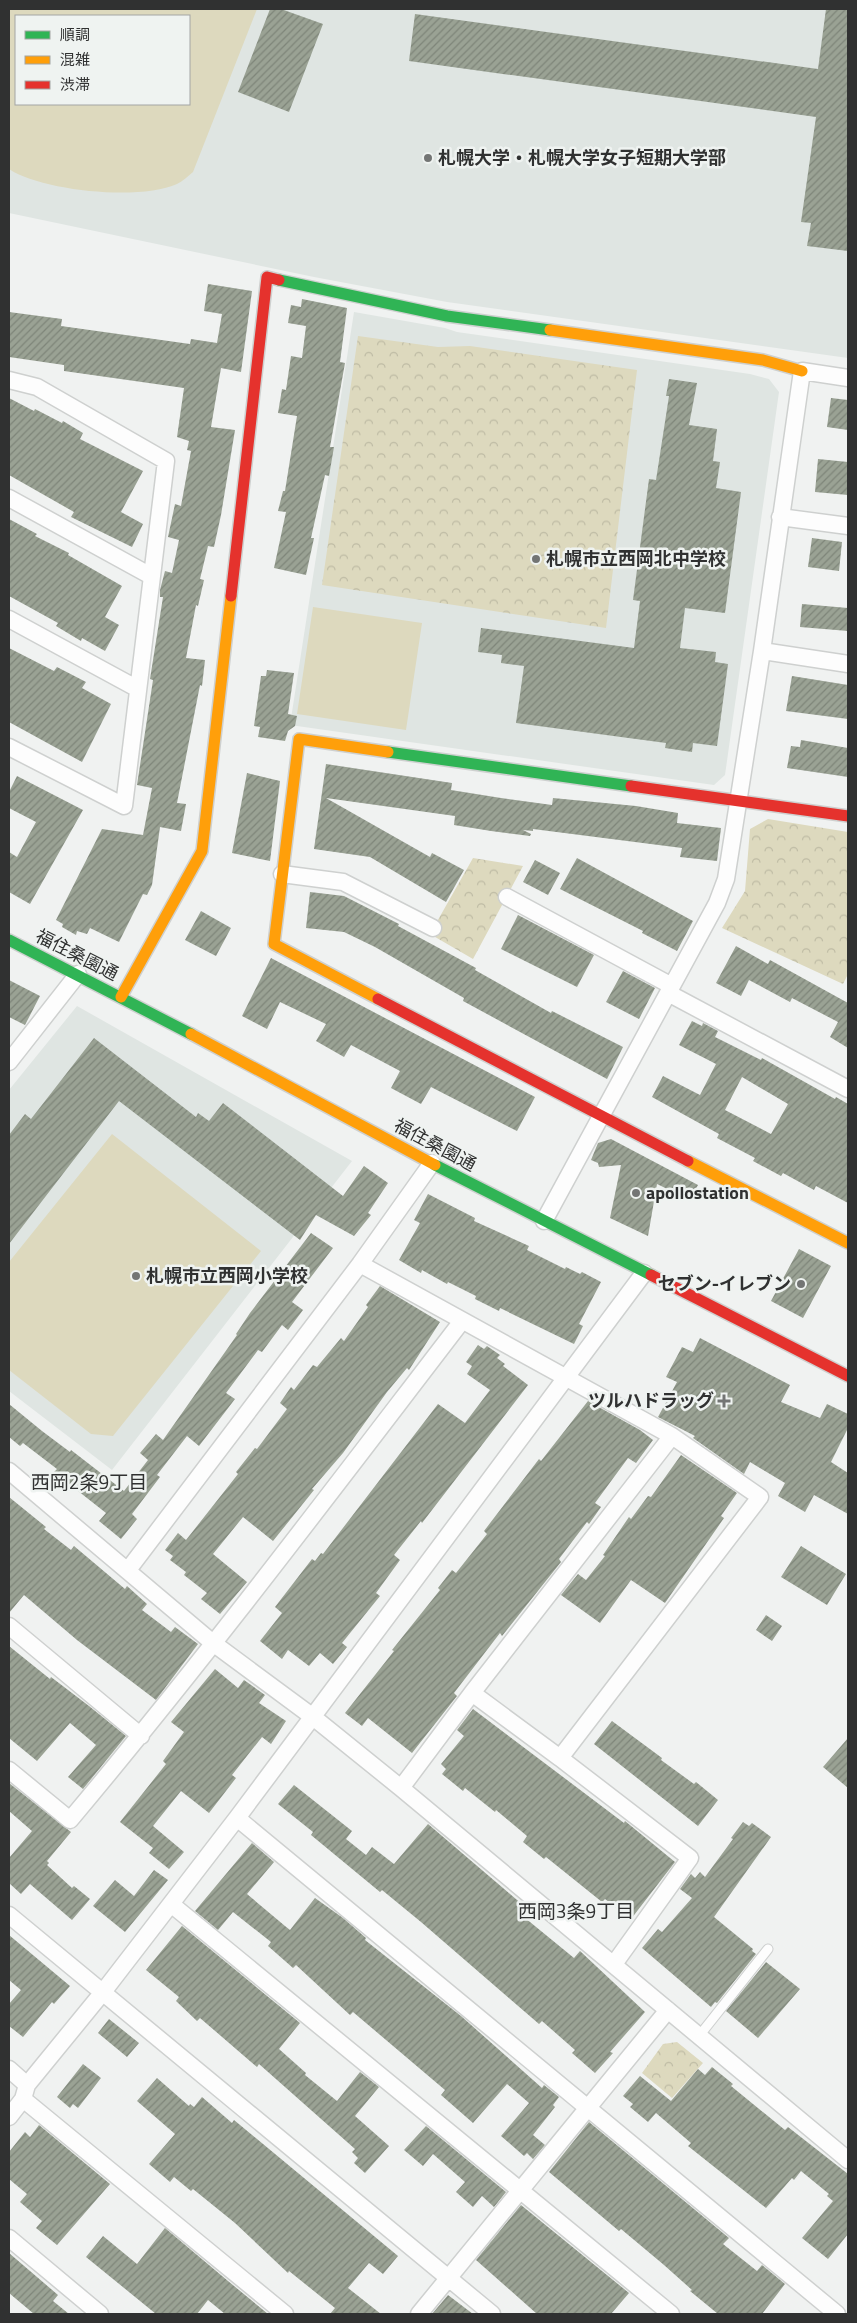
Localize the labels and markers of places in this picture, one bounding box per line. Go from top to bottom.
place label: 札幌大学・札幌大学女子短期大学部 [438,144,726,171]
marker: 札幌大学・札幌大学女子短期大学部 [422,152,434,164]
place label: 札幌市立西岡北中学校 [546,545,726,572]
marker: 札幌市立西岡北中学校 [530,553,542,565]
place label: apollostation [646,1179,749,1206]
marker: apollostation [630,1187,642,1199]
place label: 札幌市立西岡小学校 [146,1262,308,1289]
marker: 札幌市立西岡小学校 [130,1270,142,1282]
place label: セブン-イレブン [658,1270,791,1297]
marker: セブン-イレブン [795,1278,807,1290]
place label: ツルハドラッグ [588,1387,714,1414]
marker: ツルハドラッグ [718,1395,730,1407]

